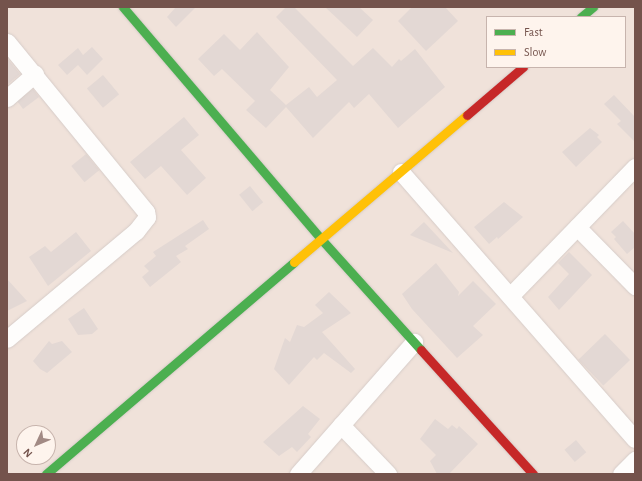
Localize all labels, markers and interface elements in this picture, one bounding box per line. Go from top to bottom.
legend [486,16,626,68]
text: Fast [524,26,543,38]
text: Slow [524,46,546,58]
north arrow [16,425,56,465]
text: N [21,446,34,460]

